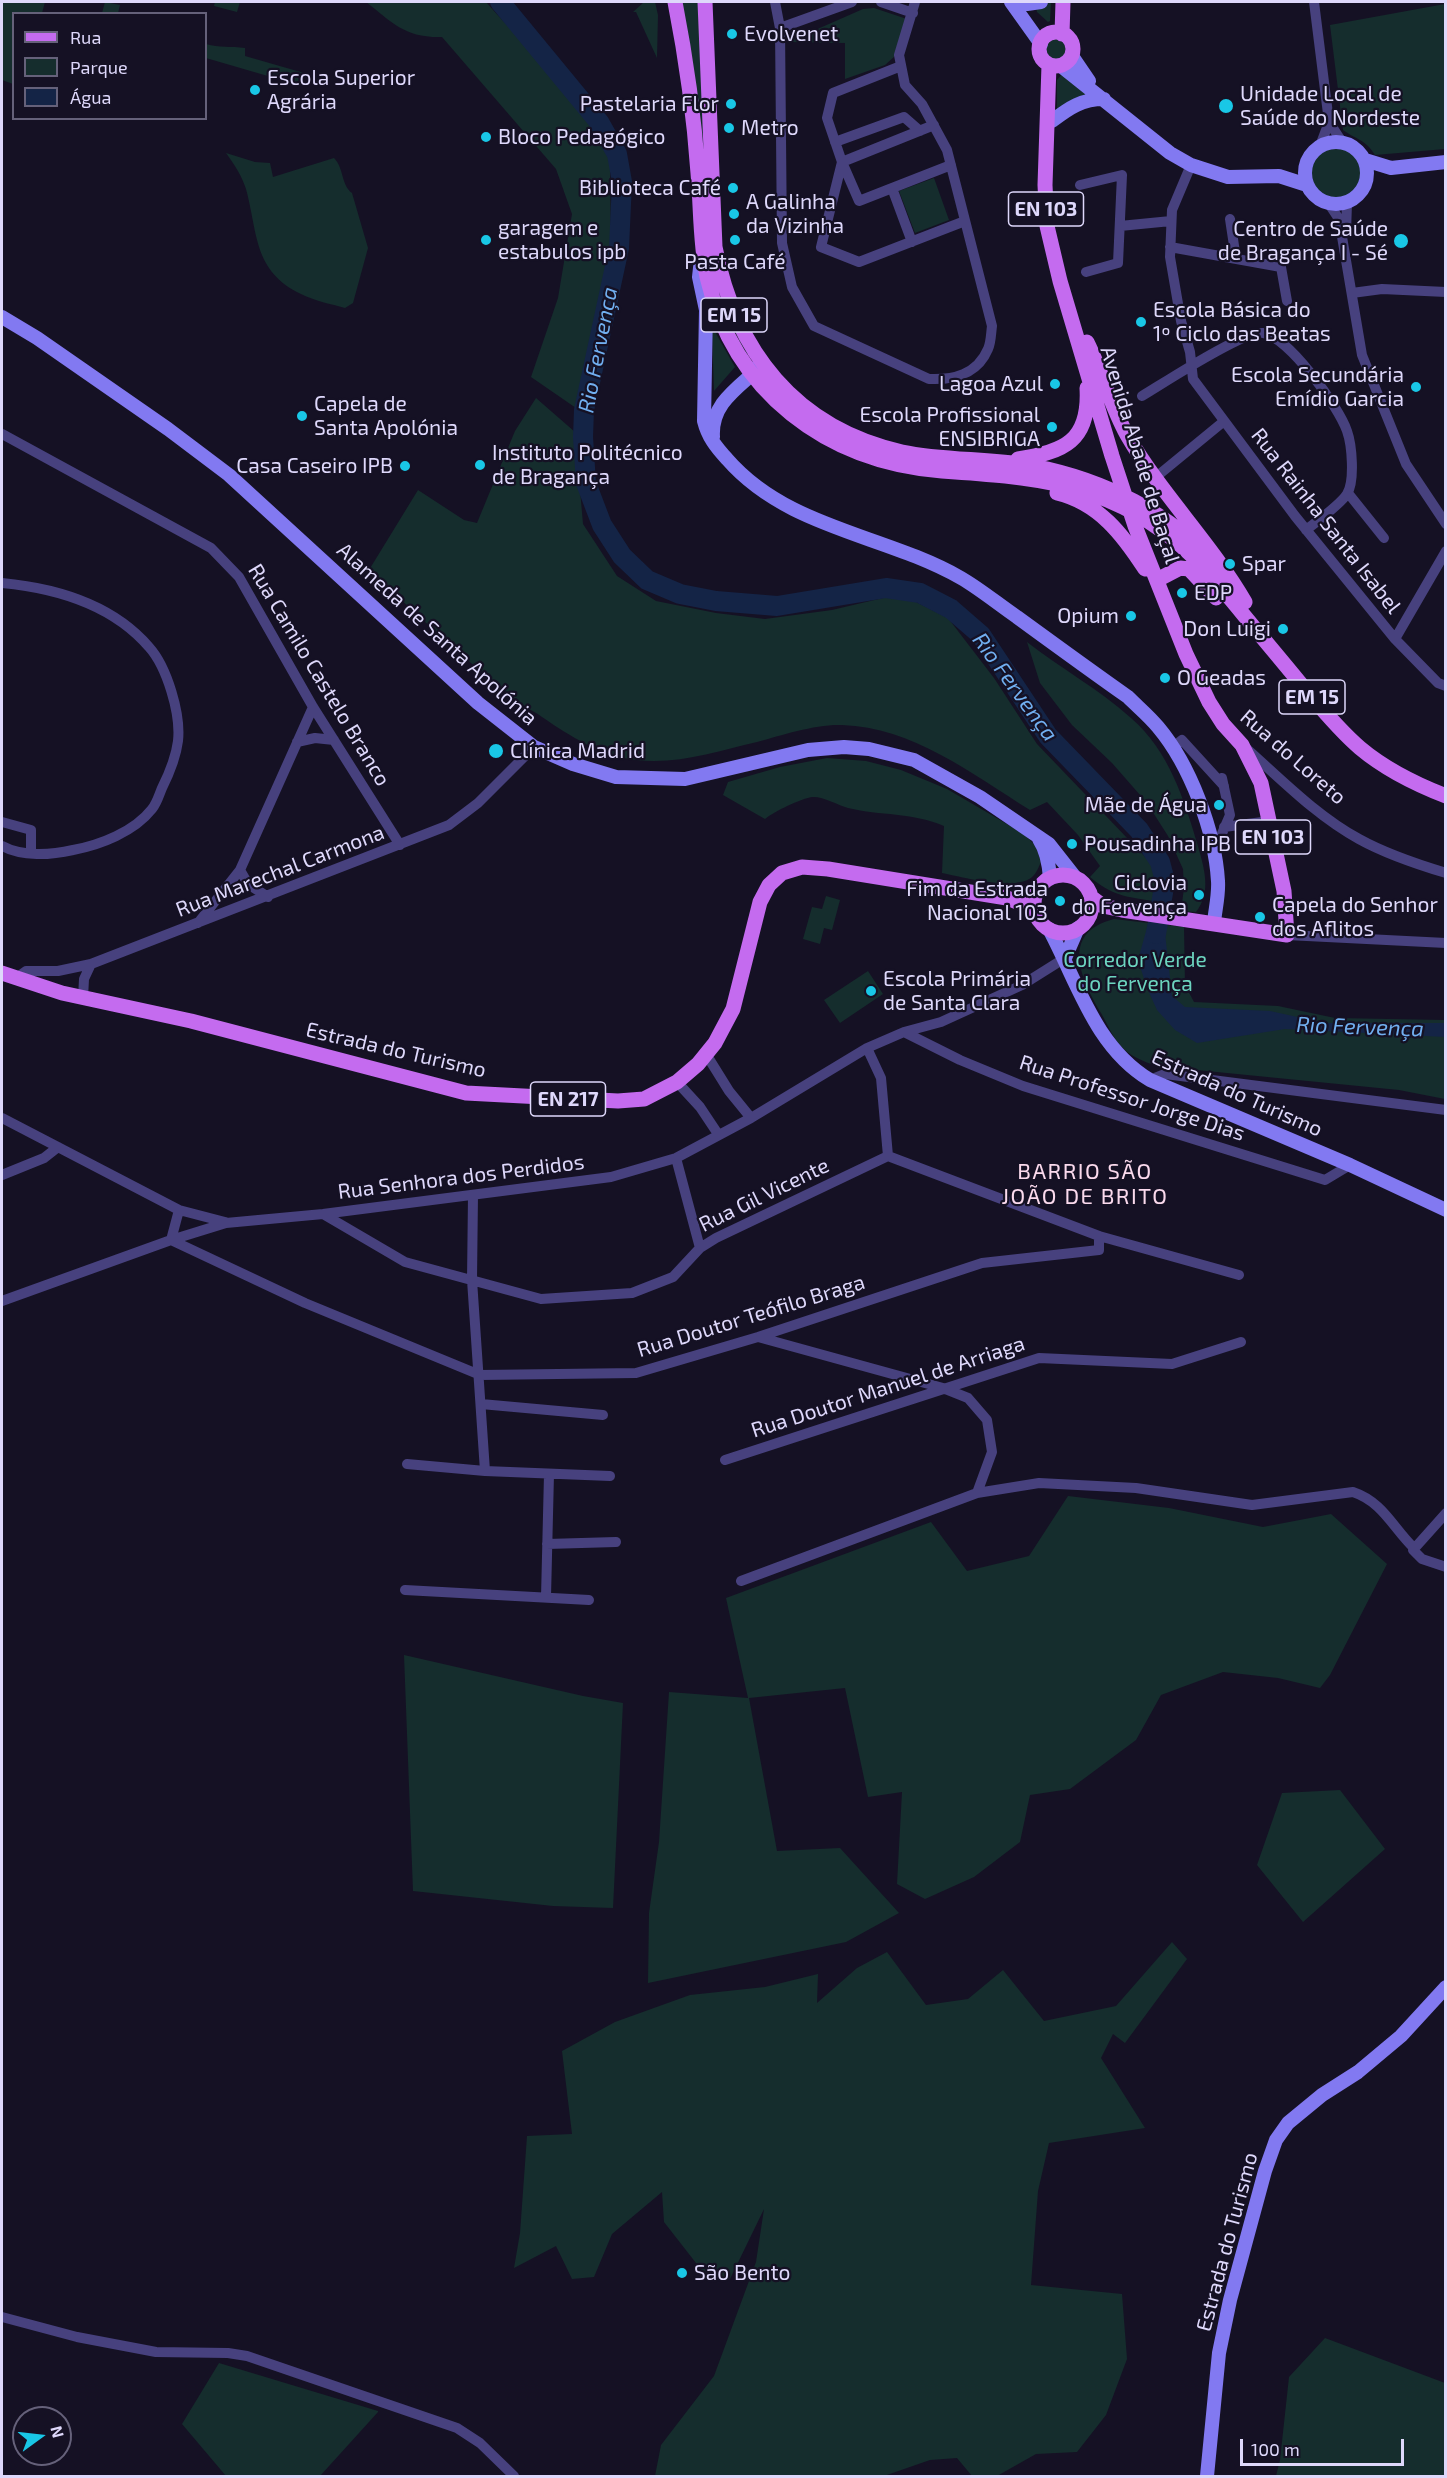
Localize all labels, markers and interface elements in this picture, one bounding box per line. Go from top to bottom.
legend [12,12,207,120]
place label: Evolvenet [744,21,838,47]
text: Rua [70,26,101,48]
marker: Evolvenet [725,27,739,41]
text: Parque [70,56,128,78]
place label: Escola Superior Agrária [267,65,415,115]
place label: Unidade Local de Saúde do Nordeste [1240,81,1420,131]
marker: Escola Superior Agrária [248,83,262,97]
text: Água [70,86,111,108]
place label: Pastelaria Flor [580,91,719,117]
marker: Pastelaria Flor [724,97,738,111]
marker: Unidade Local de Saúde do Nordeste [1217,97,1235,115]
place label: Metro [741,115,799,141]
marker: Metro [722,121,736,135]
place label: Bloco Pedagógico [498,124,666,150]
marker: Bloco Pedagógico [479,130,493,144]
place label: Biblioteca Café [579,175,721,201]
marker: Biblioteca Café [726,181,740,195]
place label: A Galinha da Vizinha [746,189,844,239]
road number: EN 103 [1008,192,1084,226]
marker: A Galinha da Vizinha [727,207,741,221]
place label: garagem e estabulos ipb [498,215,626,265]
place label: Centro de Saúde de Bragança I - Sé [1218,216,1388,266]
marker: Centro de Saúde de Bragança I - Sé [1392,232,1410,250]
marker: garagem e estabulos ipb [479,233,493,247]
marker: Pasta Café [728,233,742,247]
place label: Pasta Café [684,249,786,275]
water label: Rio Fervença [573,285,623,415]
place label: Escola Básica do 1º Ciclo das Beatas [1153,297,1331,347]
road number: EM 15 [701,298,767,332]
marker: Escola Básica do 1º Ciclo das Beatas [1134,315,1148,329]
street label: Avenida Abade de Baçal [1095,343,1185,567]
place label: Escola Secundária Emídio Garcia [1231,362,1404,412]
place label: Lagoa Azul [939,371,1043,397]
marker: Lagoa Azul [1048,377,1062,391]
marker: Escola Secundária Emídio Garcia [1409,380,1423,394]
place label: Capela de Santa Apolónia [314,391,458,441]
place label: Escola Profissional ENSIBRIGA [859,402,1040,452]
marker: Capela de Santa Apolónia [295,409,309,423]
marker: Escola Profissional ENSIBRIGA [1045,420,1059,434]
street label: Rua Rainha Santa Isabel [1246,423,1406,619]
place label: Instituto Politécnico de Bragança [492,440,683,490]
place label: Casa Caseiro IPB [236,453,393,479]
marker: Instituto Politécnico de Bragança [473,458,487,472]
marker: Casa Caseiro IPB [398,459,412,473]
street label: Alameda de Santa Apolónia [332,537,542,731]
place label: Spar [1242,551,1286,577]
marker: Spar [1223,557,1237,571]
street label: Rua Camilo Castelo Branco [243,559,395,791]
place label: EDP [1194,580,1232,606]
marker: EDP [1175,586,1189,600]
place label: Opium [1057,603,1119,629]
marker: Opium [1124,609,1138,623]
place label: Don Luigi [1183,616,1271,642]
marker: Don Luigi [1276,622,1290,636]
water label: Rio Fervença [967,628,1063,746]
place label: O Geadas [1177,665,1266,691]
marker: O Geadas [1158,671,1172,685]
road number: EM 15 [1279,680,1345,714]
street label: Rua do Loreto [1235,704,1351,810]
place label: Clínica Madrid [510,738,645,764]
marker: Clínica Madrid [487,742,505,760]
place label: Mãe de Água [1085,792,1207,818]
marker: Mãe de Água [1212,798,1226,812]
street label: Rua Marechal Carmona [172,820,388,922]
road number: EN 103 [1236,820,1310,854]
place label: Pousadinha IPB [1084,831,1231,857]
marker: Pousadinha IPB [1065,837,1079,851]
place label: Ciclovia do Fervença [1071,870,1187,920]
place label: Fim da Estrada Nacional 103 [906,876,1048,926]
marker: Ciclovia do Fervença [1192,888,1206,902]
place label: Capela do Senhor dos Aflitos [1272,892,1438,942]
marker: Fim da Estrada Nacional 103 [1053,894,1067,908]
marker: Capela do Senhor dos Aflitos [1253,910,1267,924]
park label: Corredor Verde do Fervença [1063,947,1207,997]
place label: Escola Primária de Santa Clara [883,966,1031,1016]
marker: Escola Primária de Santa Clara [864,984,878,998]
water label: Rio Fervença [1296,1012,1424,1042]
street label: Estrada do Turismo [303,1017,489,1083]
street label: Estrada do Turismo [1148,1044,1326,1142]
street label: Rua Professor Jorge Dias [1016,1050,1248,1146]
road number: EN 217 [530,1082,606,1116]
street label: Rua Senhora dos Perdidos [336,1149,586,1205]
street label: Rua Gil Vicente [695,1153,833,1237]
district label: BARRIO SÃO JOÃO DE BRITO [1002,1159,1168,1210]
street label: Rua Doutor Teófilo Braga [634,1269,868,1363]
street label: Rua Doutor Manuel de Arriaga [748,1331,1028,1443]
street label: Estrada do Turismo [1191,2150,1263,2334]
place label: São Bento [694,2260,790,2286]
marker: São Bento [675,2266,689,2280]
north arrow [12,2406,72,2466]
text: N [47,2424,69,2440]
scale bar [1243,2427,1406,2465]
text: 100 m [1251,2438,1300,2460]

